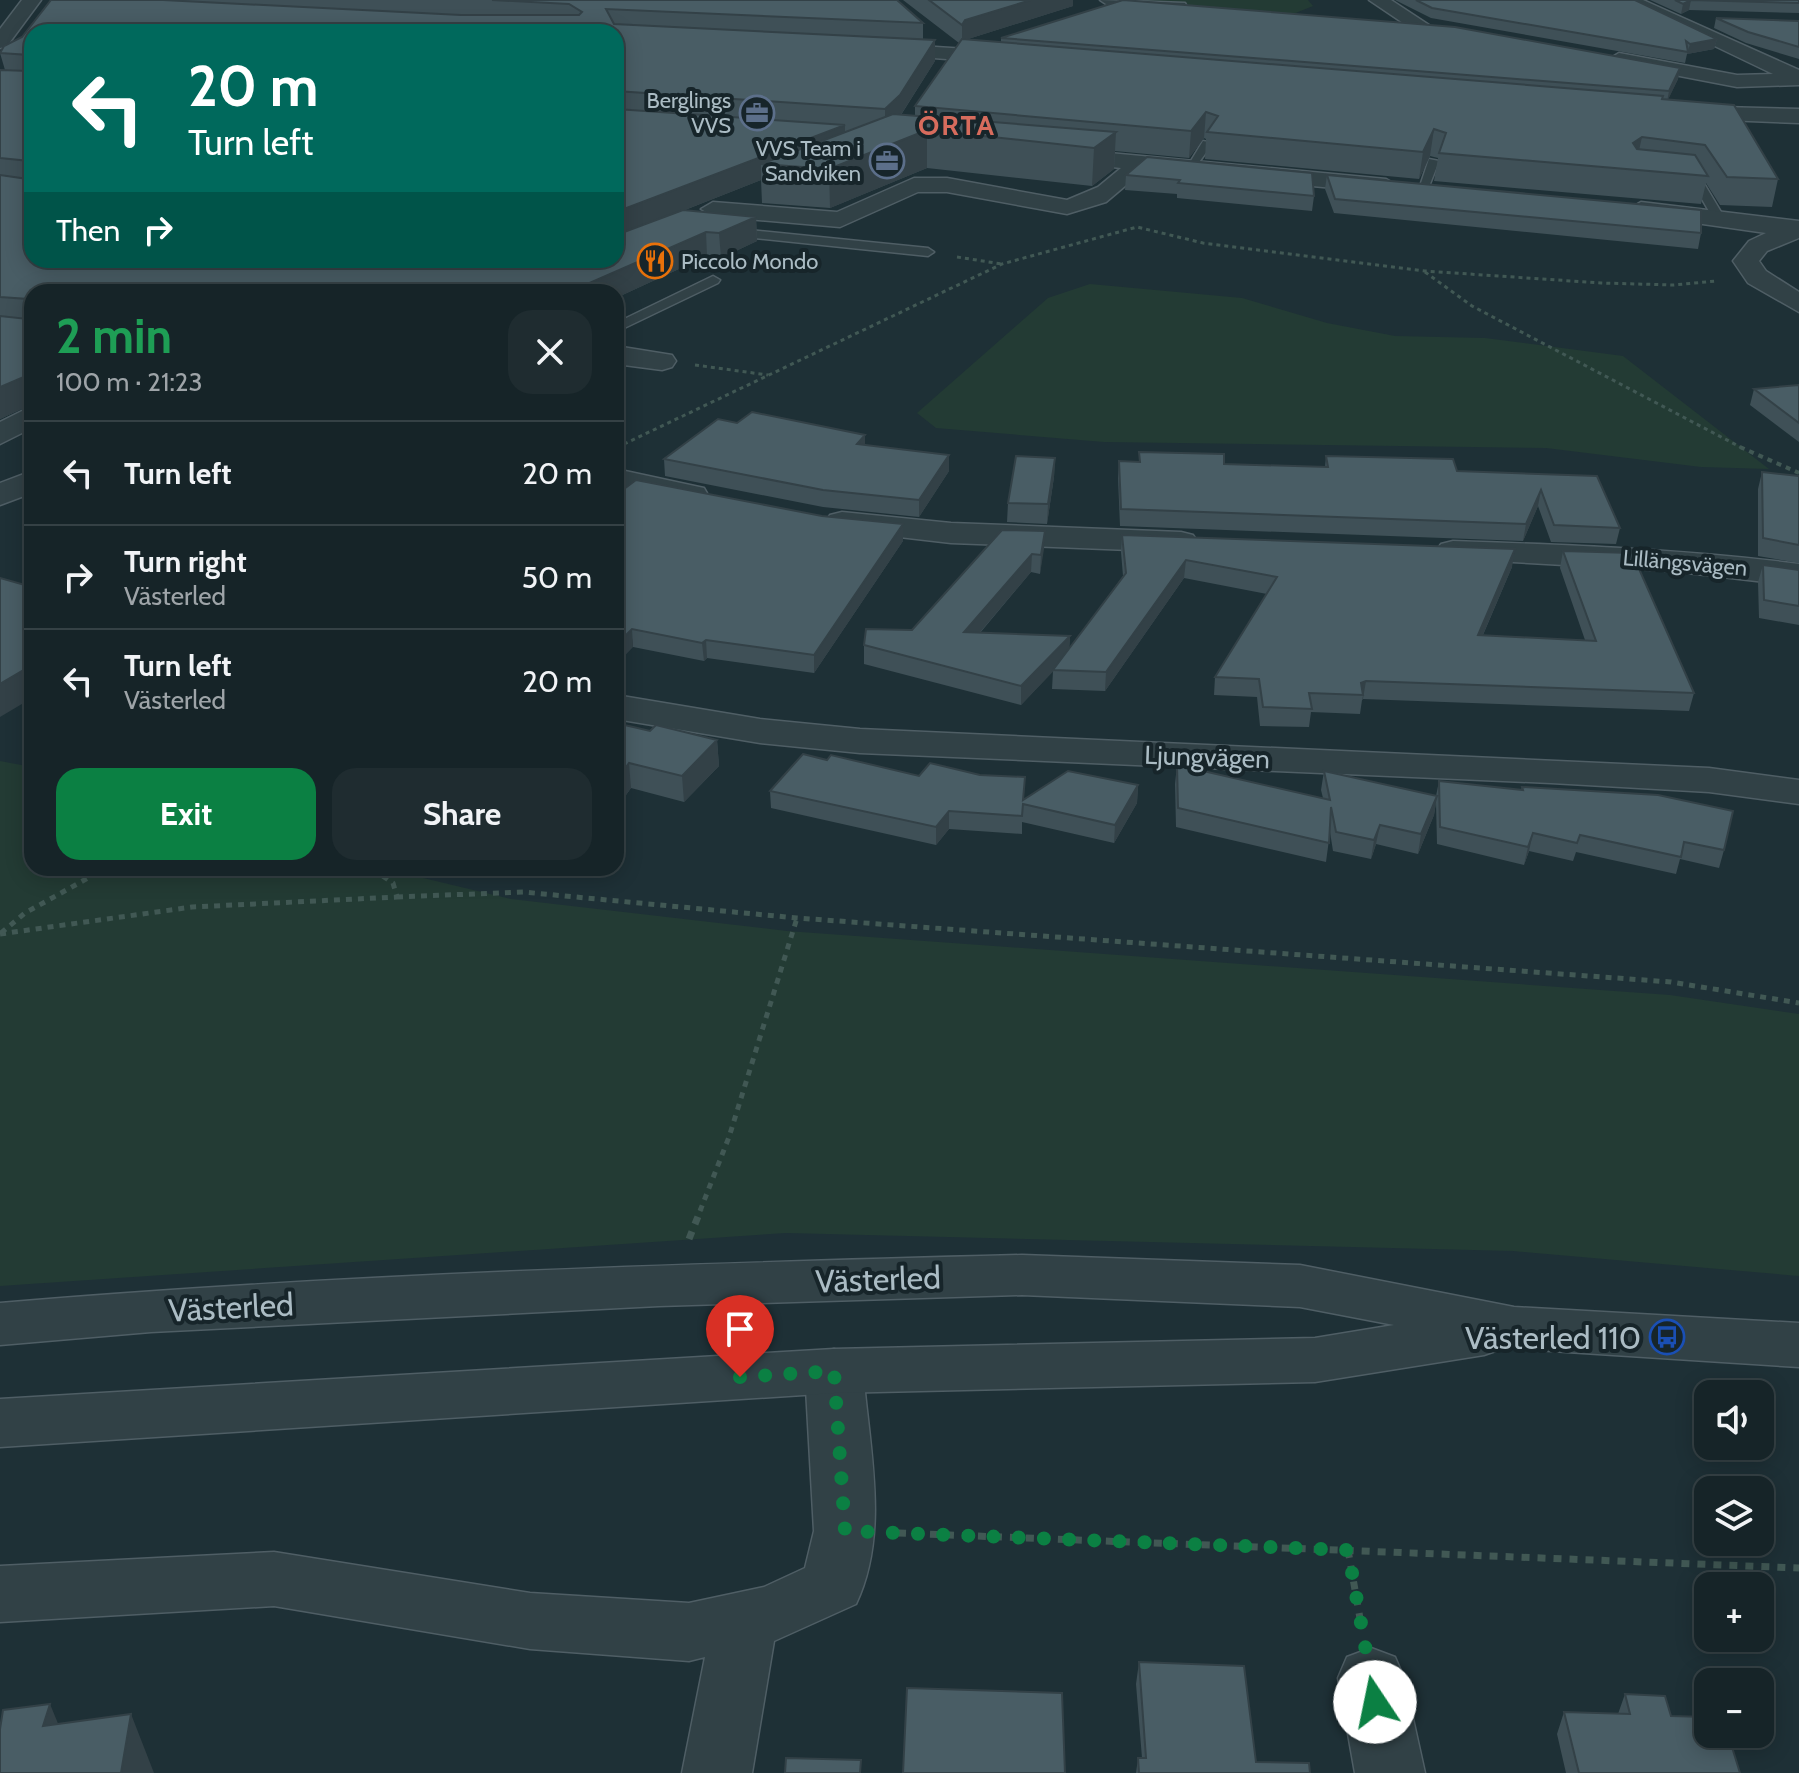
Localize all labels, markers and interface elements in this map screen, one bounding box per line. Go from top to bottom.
text: 20 m [188,52,318,120]
icon: left [56,56,160,160]
place label: Berglings VVS [647,87,731,139]
office icon: Berglings VVS [738,94,776,132]
district label: ÖRTA [918,108,996,142]
text: Turn left [188,120,313,164]
place label: VVS Team i Sandviken [756,135,861,187]
office icon: VVS Team i Sandviken [868,142,906,180]
icon: right [136,208,180,252]
text: Then [56,212,120,249]
restaurant icon: Piccolo Mondo [636,242,674,280]
place label: Piccolo Mondo [681,248,818,275]
text: 2 min [56,307,172,365]
button: close [508,310,592,394]
text: 100 m · 21:23 [56,366,203,398]
icon: left [56,451,100,495]
text: Turn left [124,455,232,492]
text: 20 m [522,455,592,492]
text: Turn right [124,543,247,580]
street label: Lillängsvägen [1622,544,1748,582]
icon: right [56,555,100,599]
text: 50 m [522,559,592,596]
text: Västerled [124,580,226,612]
text: Turn left [124,647,232,684]
icon: left [56,659,100,703]
text: 20 m [522,663,592,700]
text: Västerled [124,684,226,716]
street label: Ljungvägen [1144,739,1270,775]
button: Exit [56,768,316,860]
button: Share [332,768,592,860]
street label: Västerled [815,1257,941,1301]
street label: Västerled [167,1284,295,1330]
pin [706,1295,774,1377]
icon: arrive [718,1307,762,1351]
place label: Västerled 110 [1465,1318,1641,1357]
bus stop icon: Västerled 110 [1648,1318,1686,1356]
map controls [1694,1380,1774,1748]
button: sound [1694,1380,1774,1460]
button: layers [1694,1476,1774,1556]
button: + [1694,1572,1774,1652]
position arrow [1333,1660,1417,1744]
button: − [1694,1668,1774,1748]

